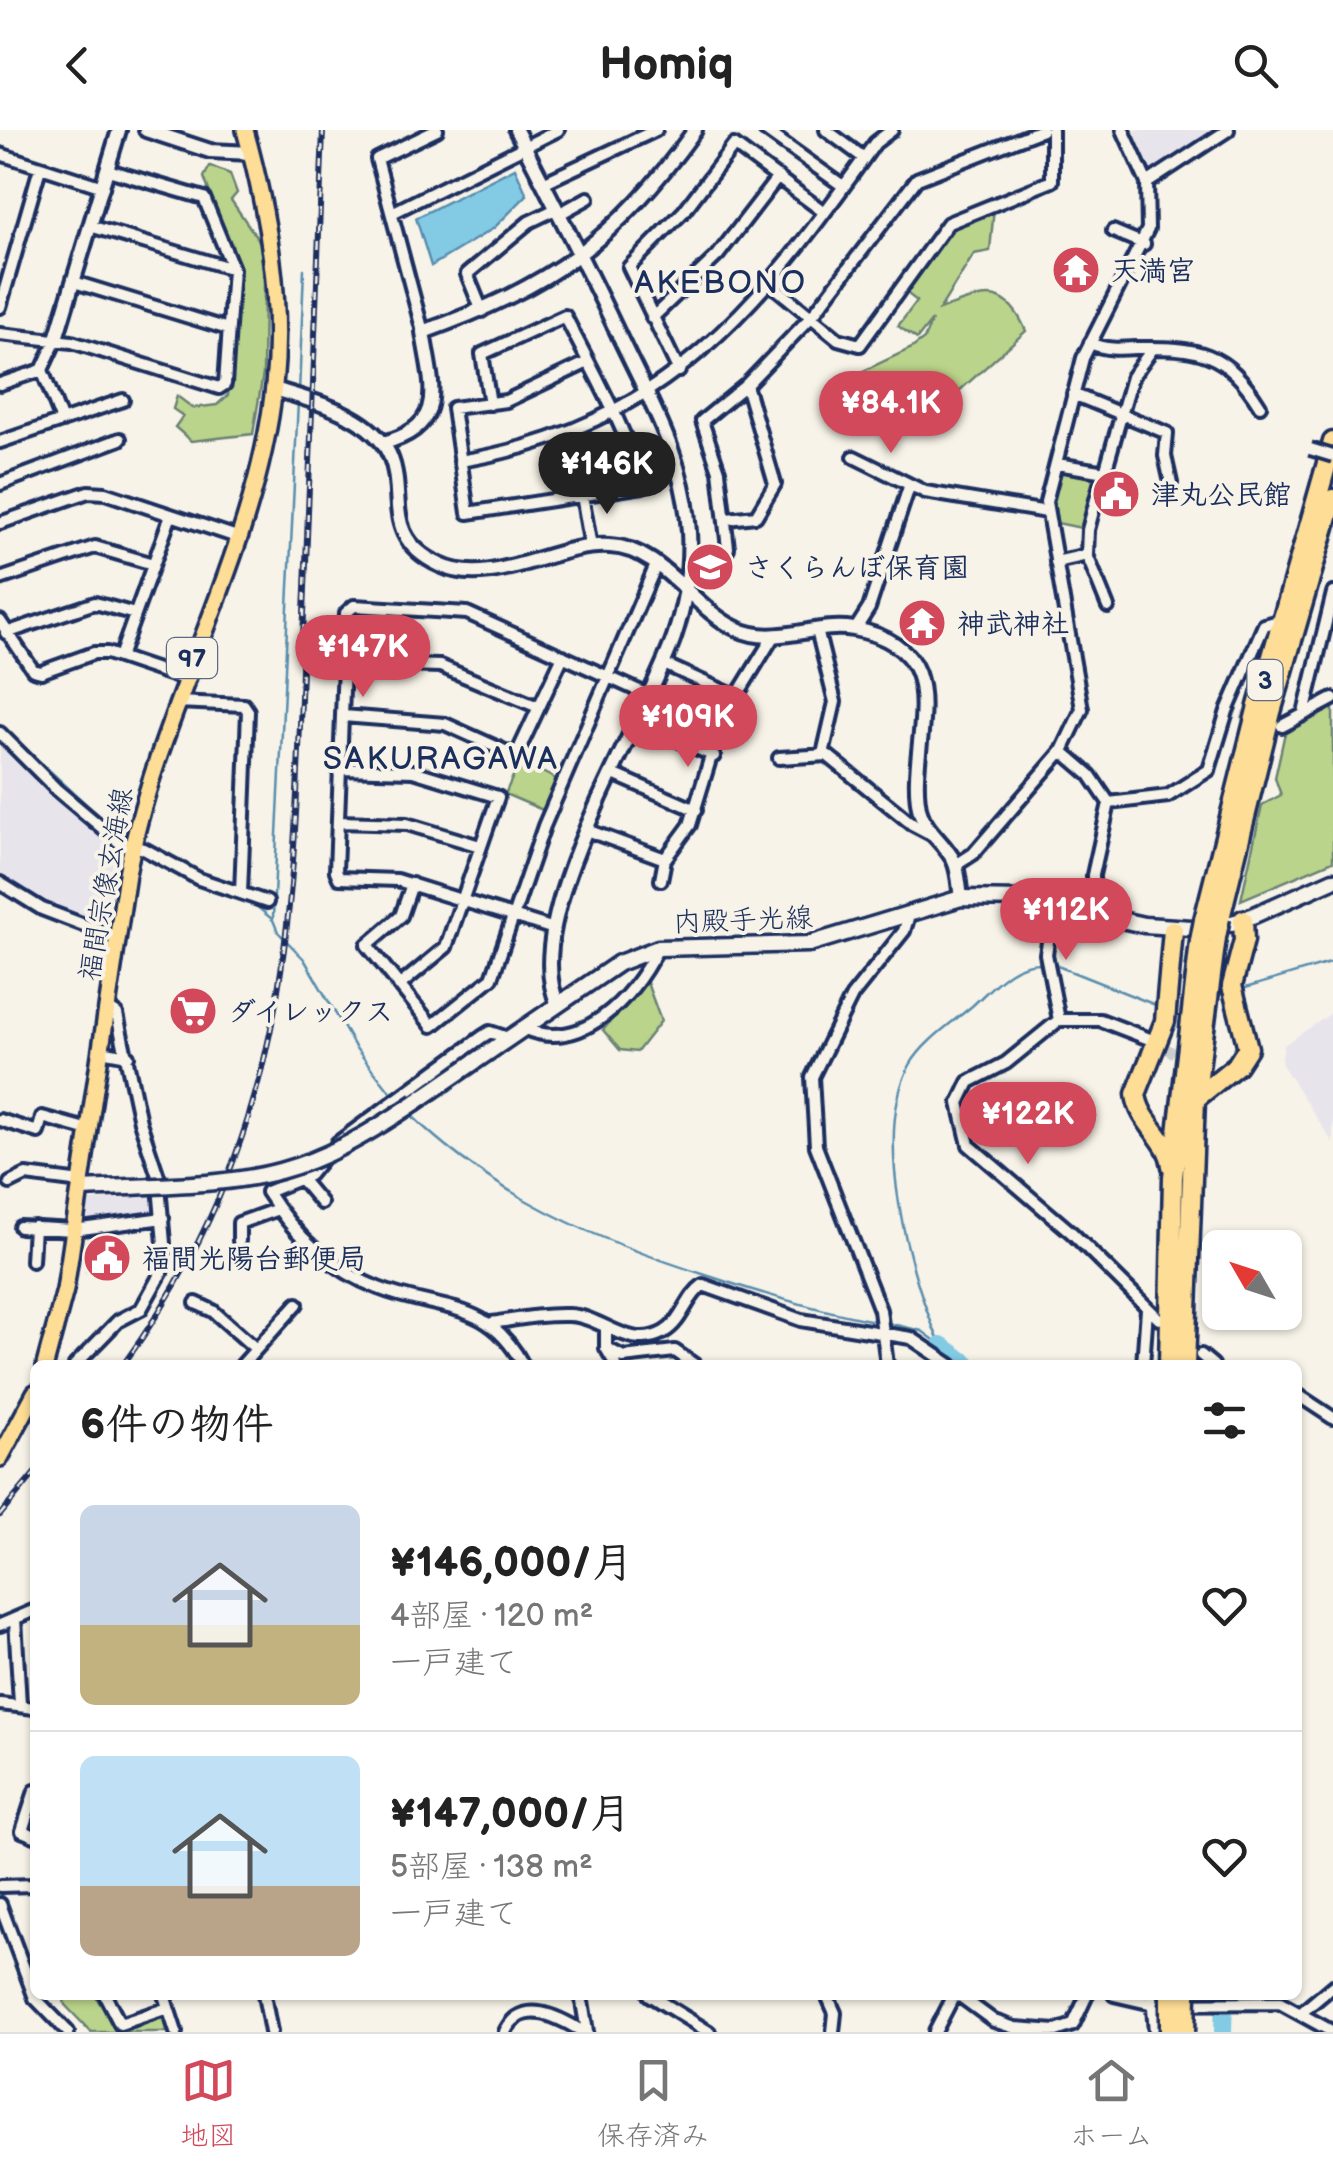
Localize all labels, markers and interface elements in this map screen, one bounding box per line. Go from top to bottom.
icon: back [50,38,105,93]
text: Homiq [599,38,734,93]
icon: search [1228,38,1283,93]
temple icon: 天満宮 [1050,244,1102,296]
place label: 天満宮 [1111,255,1195,288]
district label: AKEBONO [634,264,808,303]
pin: ¥84.1K [810,371,972,456]
text: ¥84.1K [841,384,941,423]
pin: ¥146K [537,432,677,517]
text: ¥146K [560,445,654,484]
public building icon: 津丸公民館 [1090,468,1142,520]
place label: 津丸公民館 [1151,479,1291,512]
school or university icon: さくらんぼ保育園 [684,541,736,593]
place label: さくらんぼ保育園 [745,552,969,585]
temple icon: 神武神社 [896,597,948,649]
place label: 神武神社 [957,608,1069,641]
pin: ¥147K [293,615,433,700]
text: ¥147K [317,628,409,667]
road number: 97 [167,638,217,678]
road number: 3 [1248,660,1282,700]
pin: ¥109K [618,685,758,770]
text: ¥109K [641,698,735,737]
district label: SAKURAGAWA [323,740,559,779]
street label: 福間宗像玄海線 [73,785,140,984]
pin: ¥112K [996,878,1136,963]
text: ¥112K [1022,891,1110,930]
street label: 内殿手光線 [673,902,814,939]
supermarket icon: ダイレックス [167,985,219,1037]
place label: ダイレックス [228,996,393,1029]
pin: ¥122K [958,1082,1098,1167]
text: ¥122K [981,1095,1075,1134]
north arrow [1202,1230,1302,1330]
map controls [1202,1230,1302,1330]
public building icon: 福間光陽台郵便局 [81,1232,133,1284]
place label: 福間光陽台郵便局 [142,1243,366,1276]
icon: filters [1197,1393,1252,1448]
text: 6件の物件 [80,1400,273,1451]
text: ¥146,000/月 [390,1538,634,1589]
icon: home [160,1545,280,1665]
icon: heart [1197,1578,1252,1633]
text: 4部屋 · 120 m² [390,1597,593,1636]
text: 一戸建て [390,1644,518,1683]
text: ¥147,000/月 [390,1789,631,1840]
icon: home [160,1796,280,1916]
icon: heart [1197,1829,1252,1884]
text: 5部屋 · 138 m² [390,1848,593,1887]
text: 一戸建て [390,1895,518,1934]
tab: 地図 [180,2053,236,2153]
tab: 保存済み [597,2053,709,2153]
tab: ホーム [1070,2053,1153,2153]

